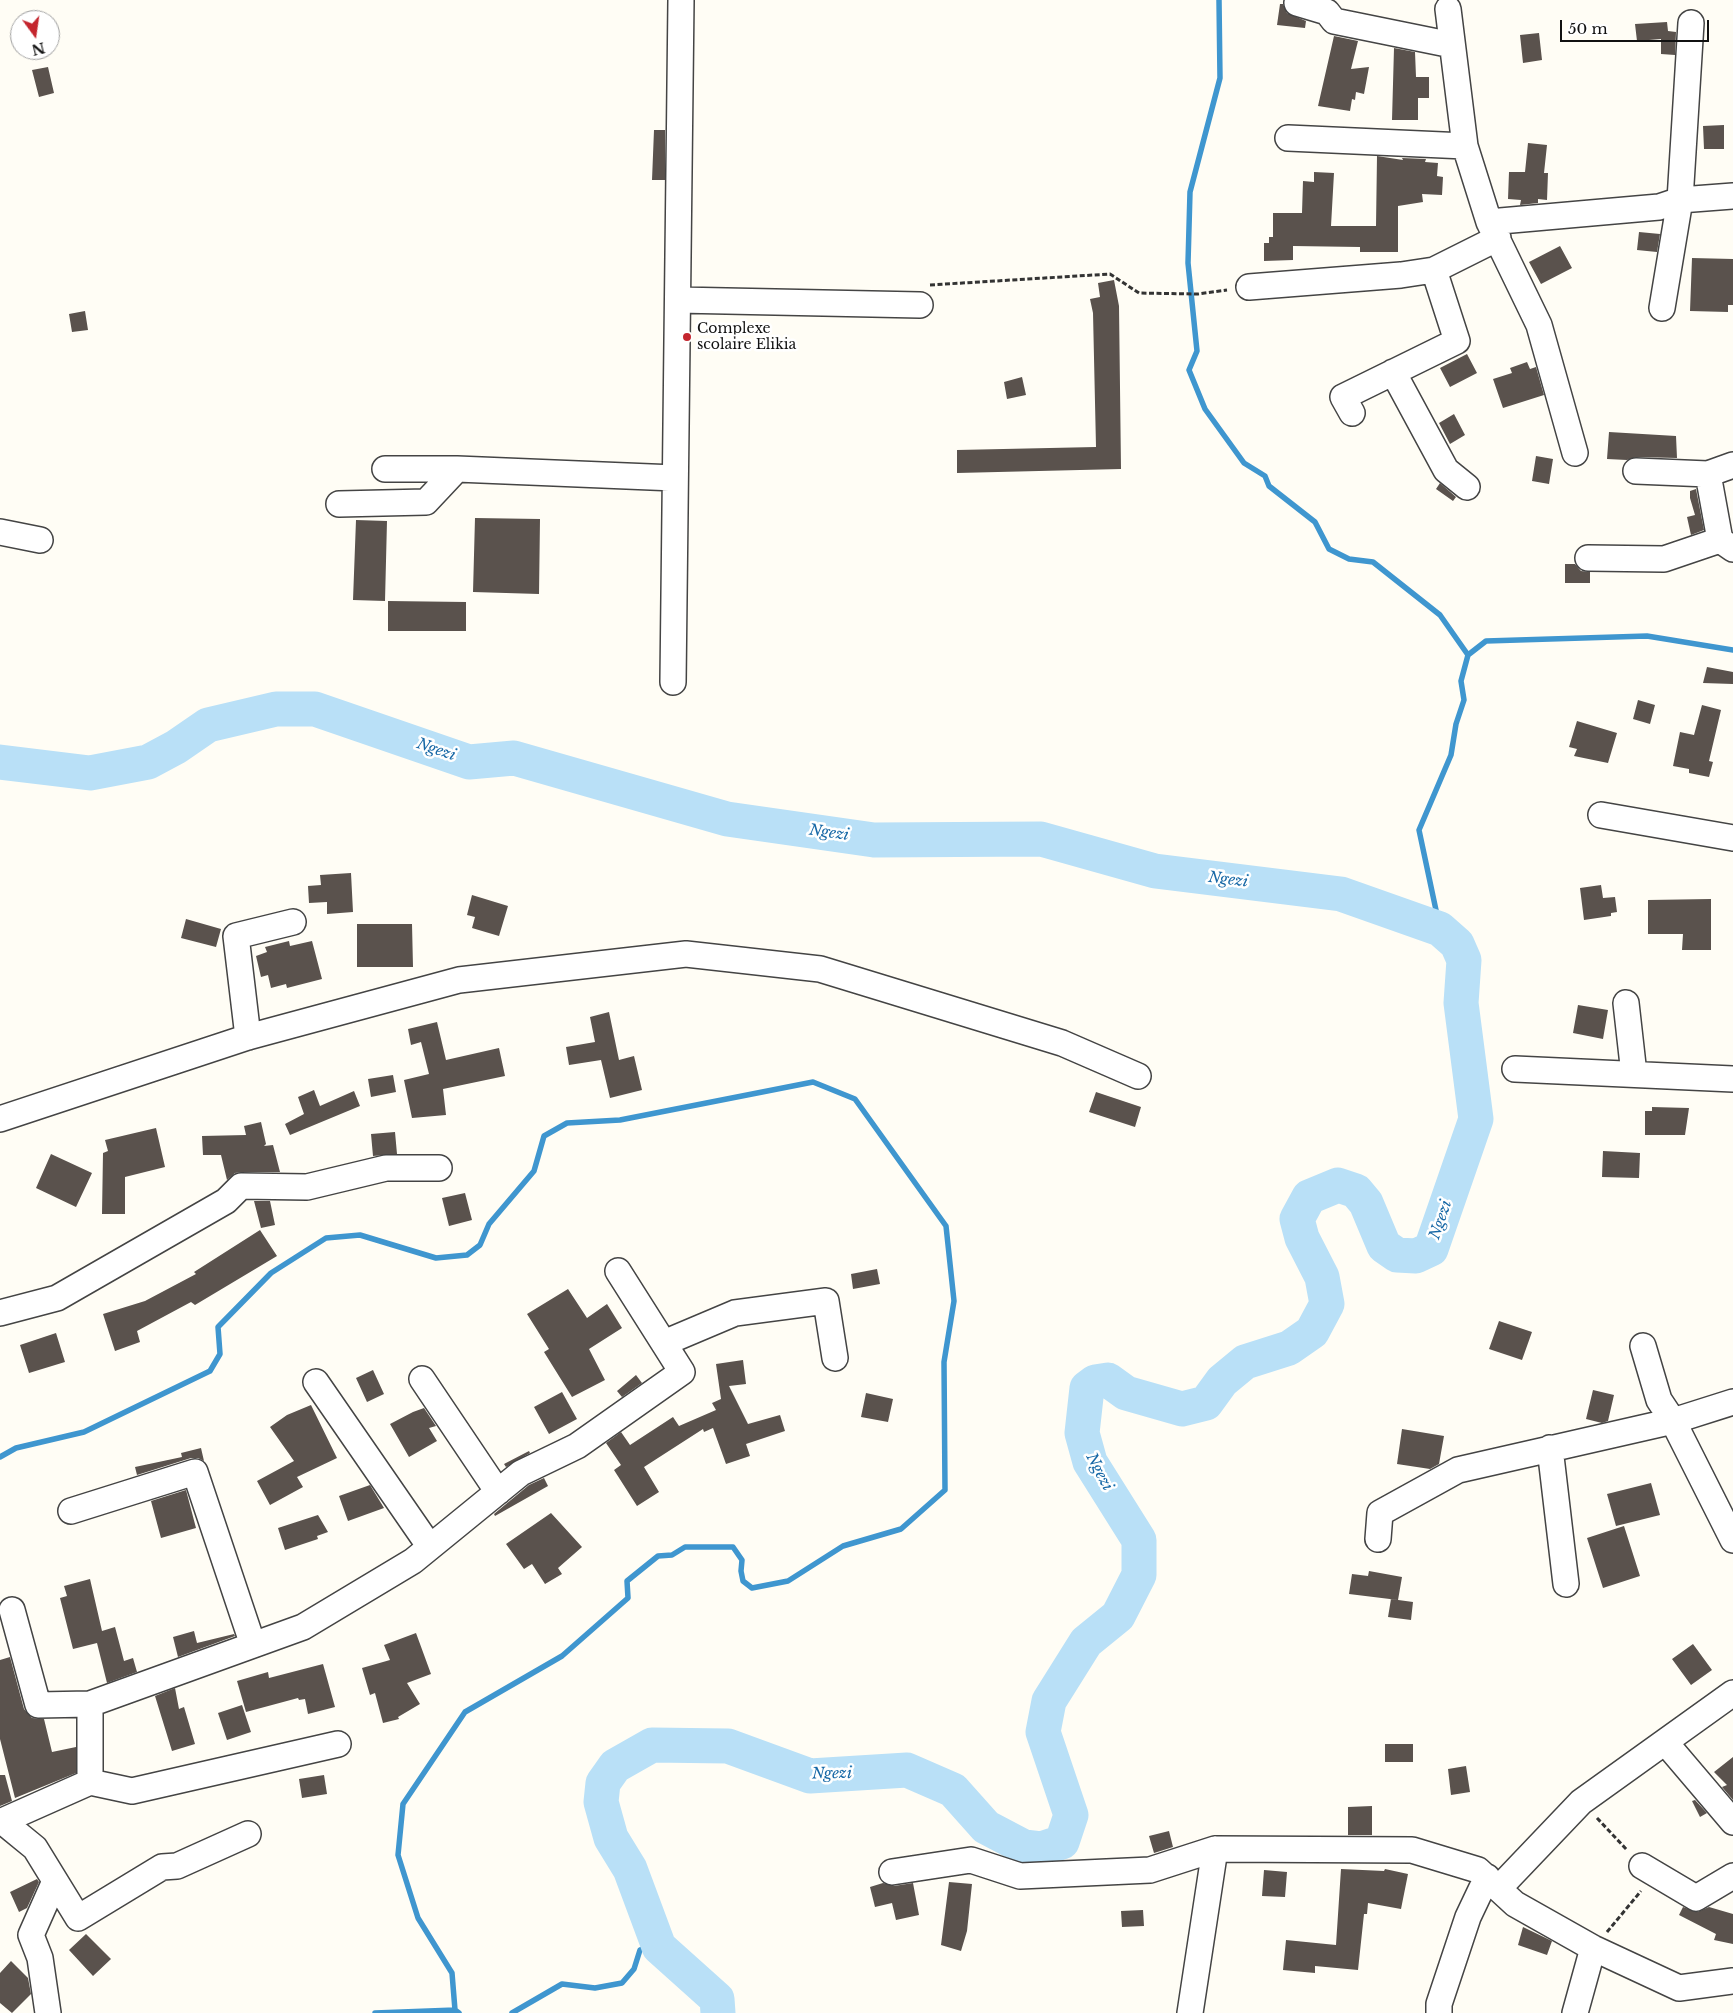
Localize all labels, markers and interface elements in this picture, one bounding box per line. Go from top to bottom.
north arrow [10,10,60,60]
scale bar [1563,10,1712,42]
text: 50 m [1568,19,1608,38]
text: N [30,38,47,59]
place label: Complexe scolaire Elikia [697,321,796,354]
marker: Complexe scolaire Elikia [681,331,693,343]
water label: Ngezi [414,735,458,765]
water label: Ngezi [808,821,850,845]
water label: Ngezi [1207,869,1249,891]
water label: Ngezi [1426,1198,1456,1242]
water label: Ngezi [1082,1450,1116,1494]
water label: Ngezi [812,1765,852,1783]

